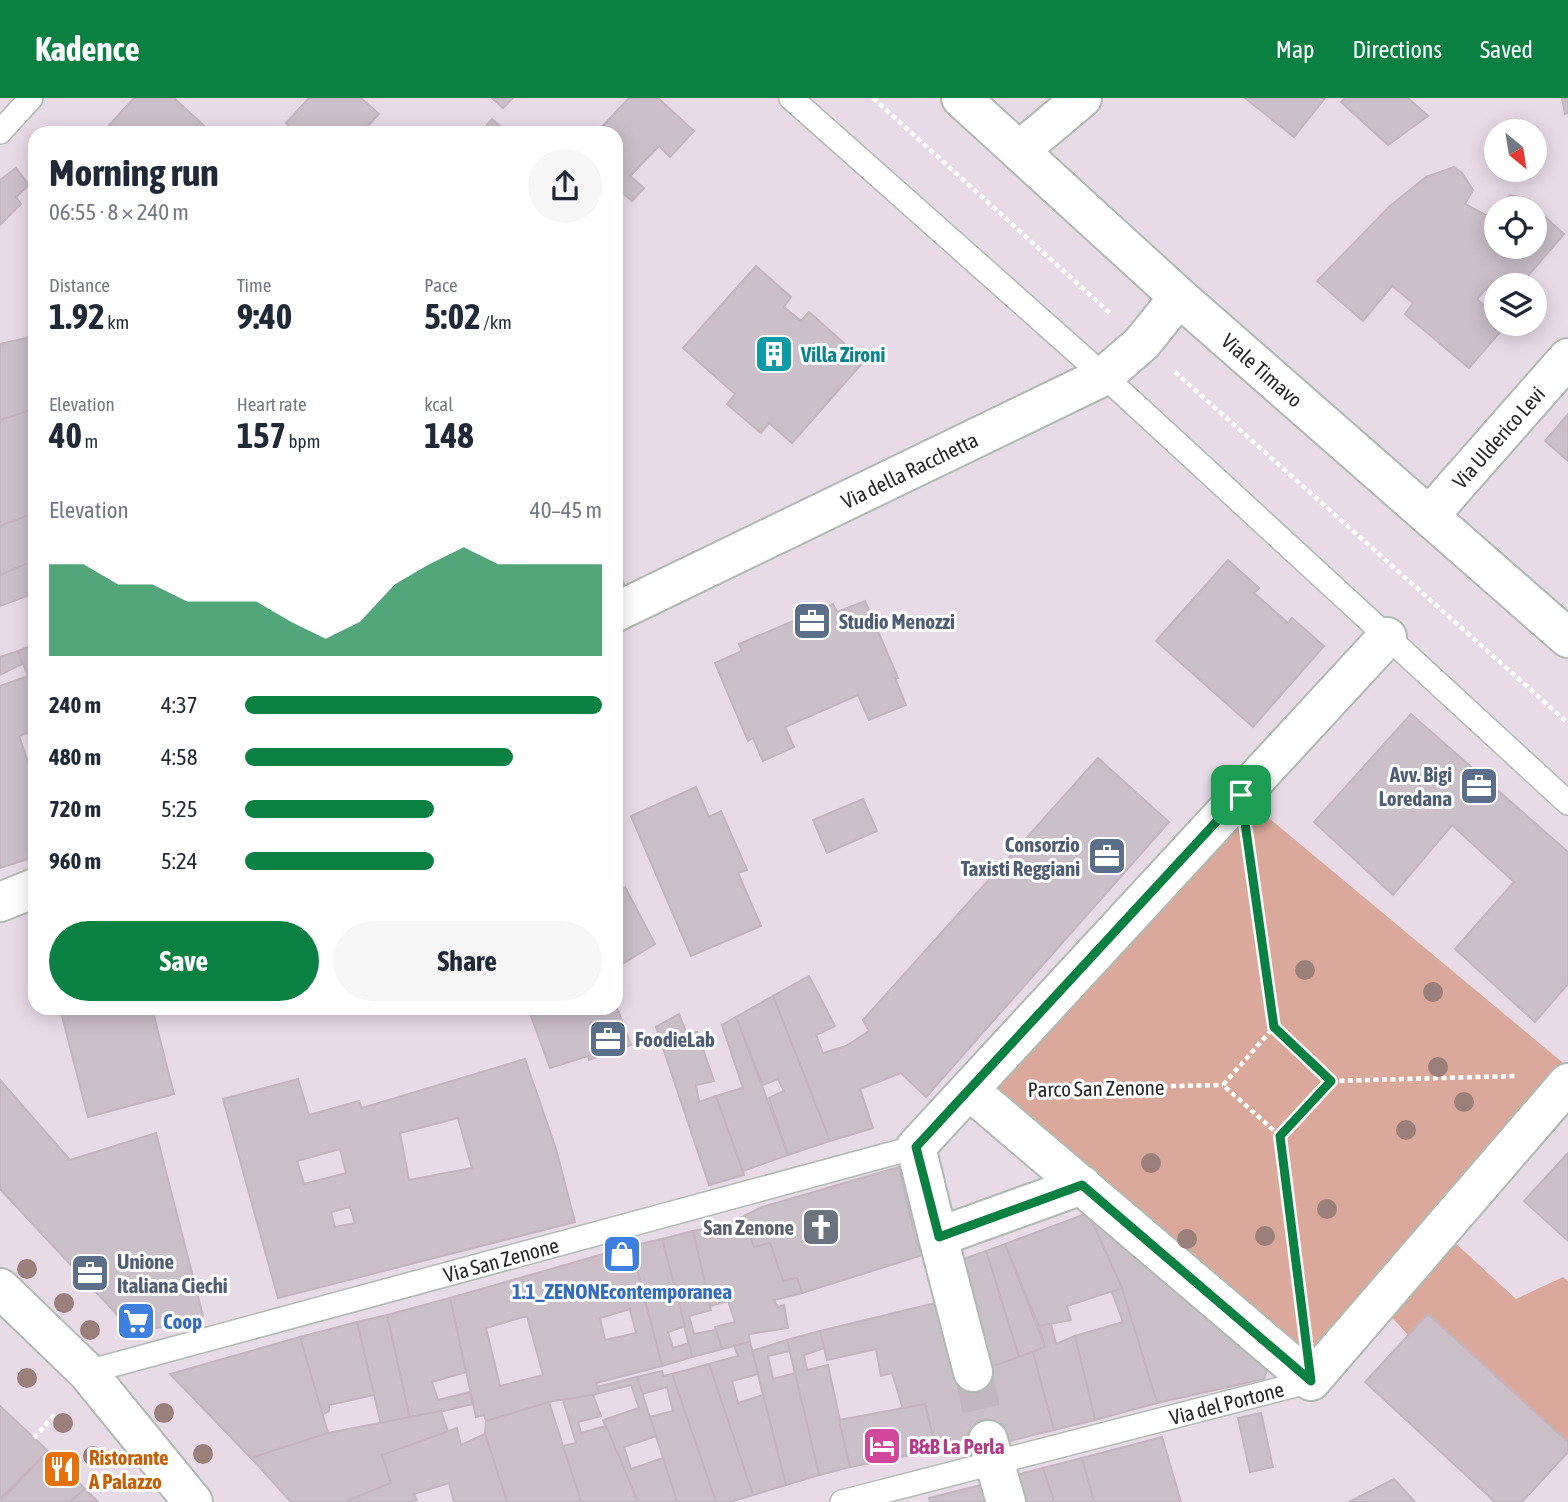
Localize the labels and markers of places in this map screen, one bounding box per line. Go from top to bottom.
building icon: Villa Zironi [753,333,795,375]
place label: Villa Zironi [800,342,885,366]
office icon: Studio Menozzi [791,600,833,642]
place label: Studio Menozzi [839,609,955,633]
place label: Avv. Bigi Loredana [1379,762,1452,810]
pin [1211,765,1271,825]
office icon: Avv. Bigi Loredana [1458,765,1500,807]
place label: Consorzio Taxisti Reggiani [961,832,1080,880]
office icon: Consorzio Taxisti Reggiani [1086,835,1128,877]
office icon: FoodieLab [587,1018,629,1060]
place label: FoodieLab [635,1027,715,1051]
church icon: San Zenone [800,1206,842,1248]
place label: San Zenone [704,1215,794,1239]
shop icon: 1.1_ZENONEcontemporanea [601,1233,643,1275]
place label: Unione Italiana Ciechi [117,1249,228,1297]
office icon: Unione Italiana Ciechi [69,1252,111,1294]
place label: 1.1_ZENONEcontemporanea [512,1279,732,1303]
supermarket icon: Coop [115,1300,157,1342]
place label: Coop [163,1309,202,1333]
hotel icon: B&B La Perla [861,1425,903,1467]
place label: B&B La Perla [909,1434,1005,1458]
place label: Ristorante A Palazzo [88,1445,169,1493]
restaurant icon: Ristorante A Palazzo [41,1448,83,1490]

